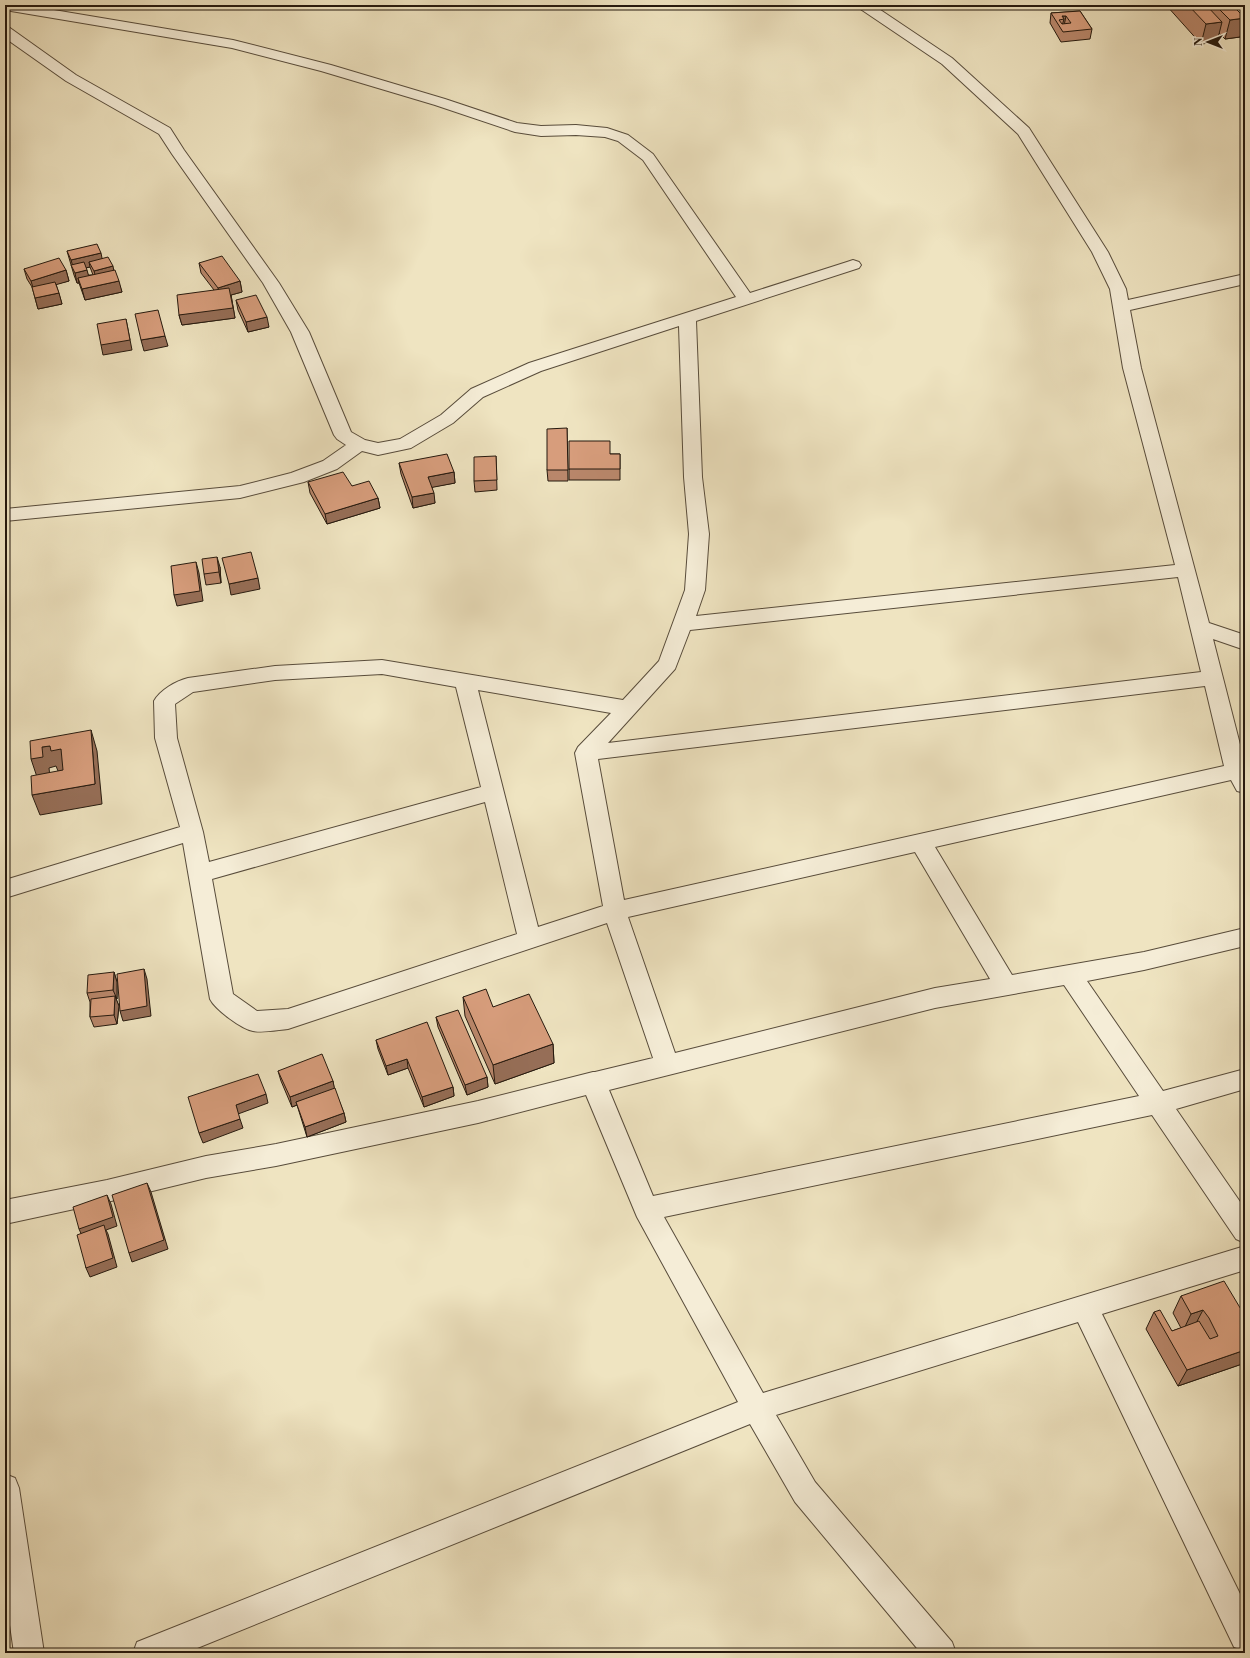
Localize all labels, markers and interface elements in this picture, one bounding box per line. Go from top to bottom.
north arrow [1188,22,1228,62]
text: N [1192,37,1206,46]

